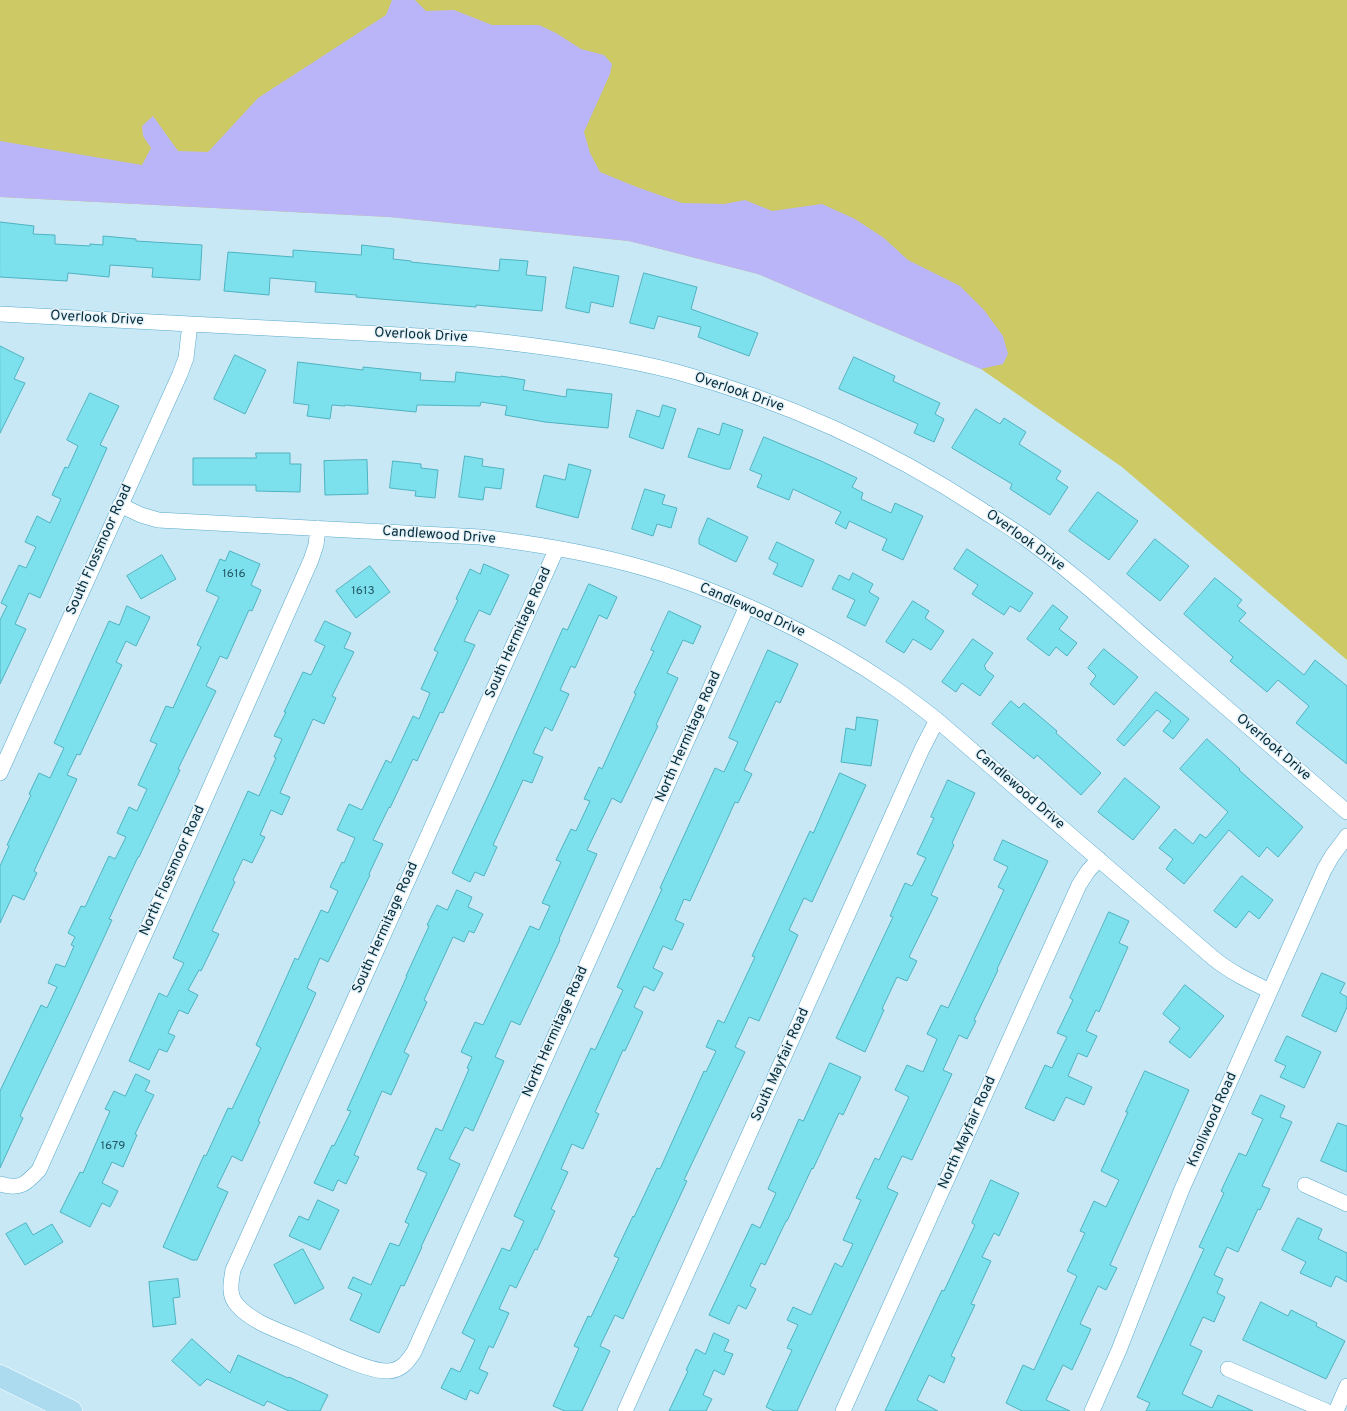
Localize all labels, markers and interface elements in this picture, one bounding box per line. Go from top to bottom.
street label: Overlook Drive [50,308,144,330]
street label: Overlook Drive [374,325,468,347]
street label: Overlook Drive [692,370,786,416]
street label: South Flossmoor Road [64,482,136,618]
street label: Overlook Drive [982,507,1068,575]
street label: Candlewood Drive [382,524,496,548]
street label: South Hermitage Road [482,565,556,701]
house number: 1616 [222,568,246,582]
street label: Candlewood Drive [697,580,807,642]
house number: 1613 [351,585,375,599]
street label: North Hermitage Road [653,669,725,805]
street label: Overlook Drive [1232,711,1314,785]
street label: Candlewood Drive [971,746,1067,834]
street label: North Flossmoor Road [137,803,209,939]
street label: South Hermitage Road [349,860,423,996]
street label: North Hermitage Road [520,964,592,1100]
street label: South Mayfair Road [748,1006,814,1124]
street label: Knollwood Road [1185,1070,1241,1170]
street label: North Mayfair Road [936,1074,1000,1192]
house number: 1679 [101,1140,125,1154]

